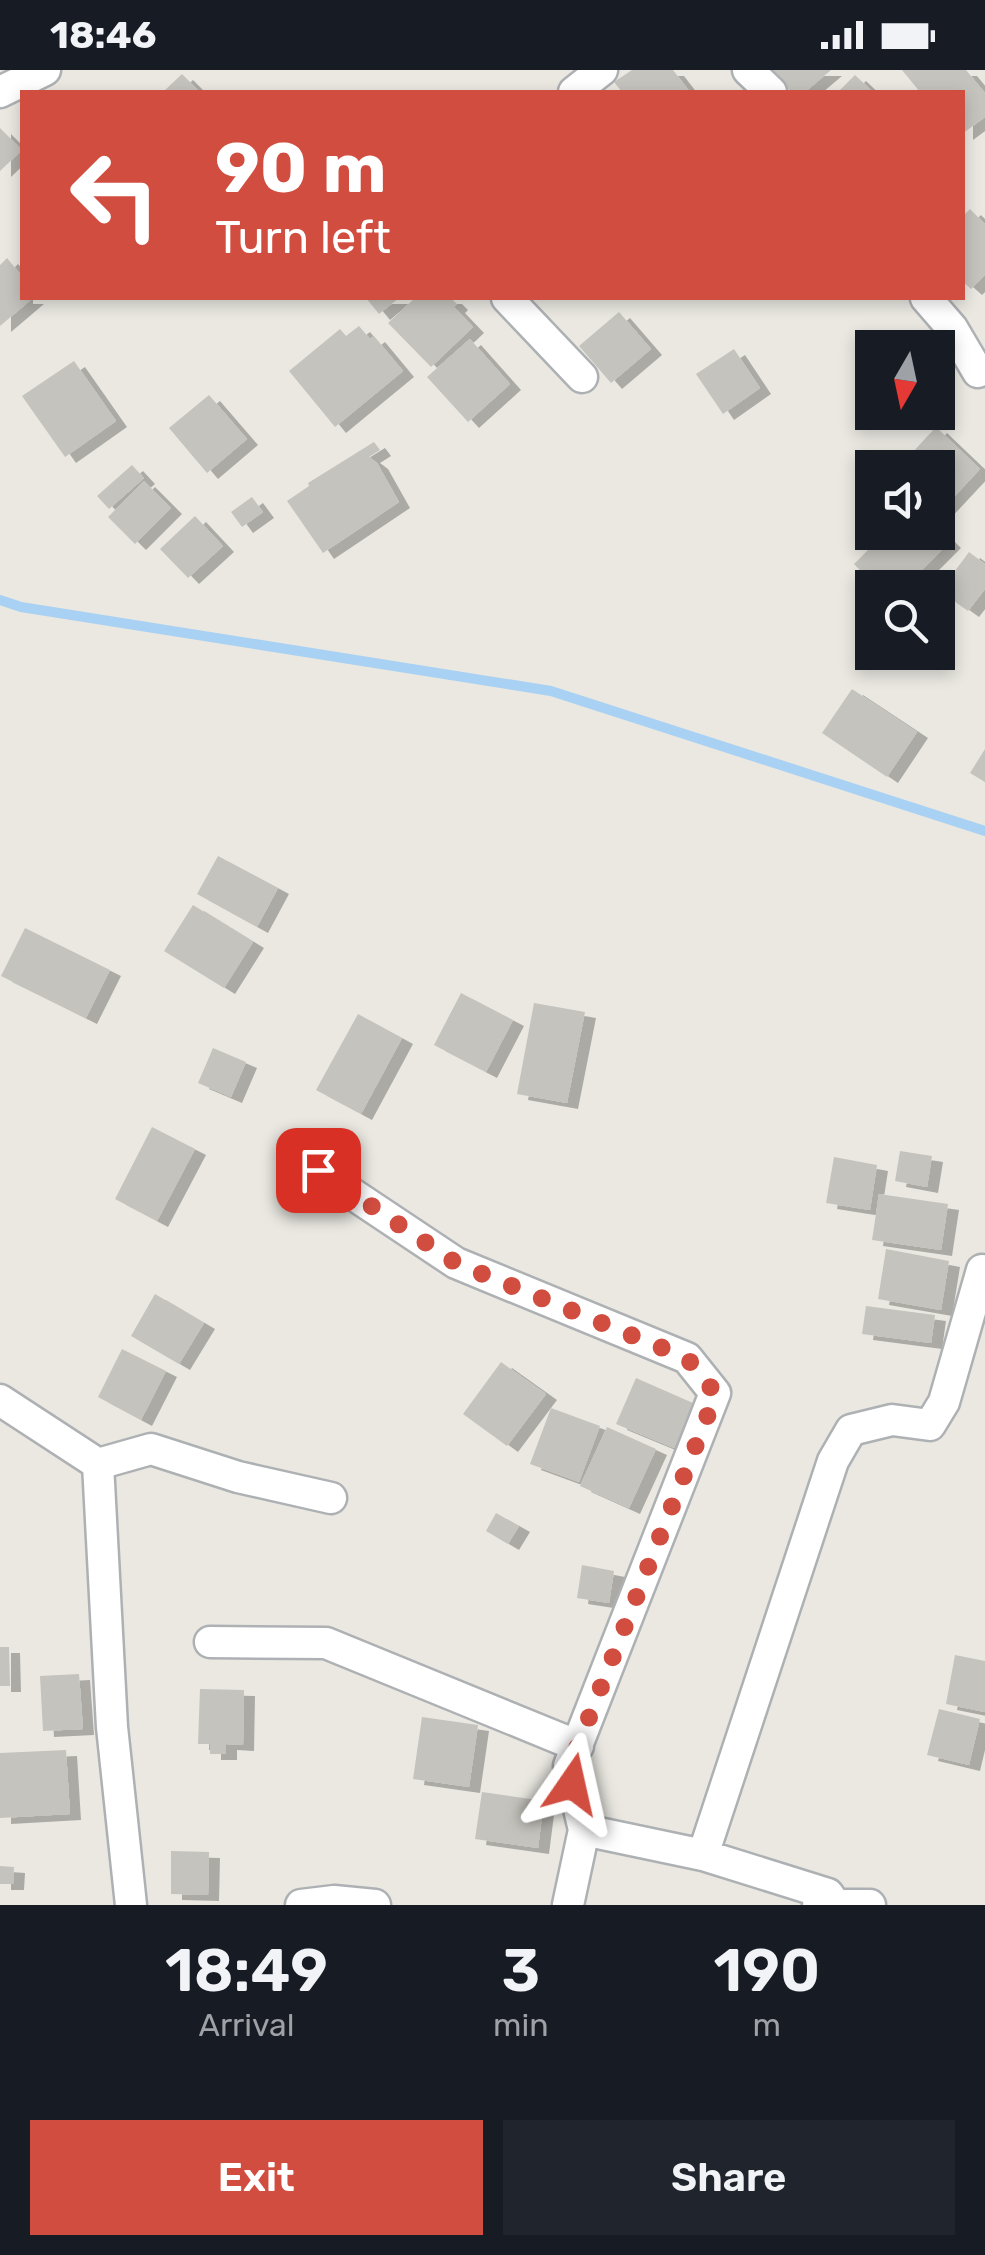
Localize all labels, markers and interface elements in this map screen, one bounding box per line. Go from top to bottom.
text: 18:46 [50,12,156,58]
text: 90 m [215,127,387,210]
icon: left [50,130,180,260]
text: Turn left [215,211,391,264]
north arrow [855,330,955,430]
map controls [855,330,955,670]
button: sound [855,450,955,550]
button: search [855,570,955,670]
pin [276,1128,361,1213]
icon: arrive [291,1143,346,1198]
position arrow [520,1732,624,1836]
text: 18:49 [165,1935,328,2006]
text: 3 [501,1935,540,2006]
text: 190 [714,1935,820,2006]
text: Arrival [198,2006,295,2044]
text: min [493,2006,549,2044]
text: m [753,2006,781,2044]
button: Exit [30,2120,483,2235]
button: Share [503,2120,955,2235]

